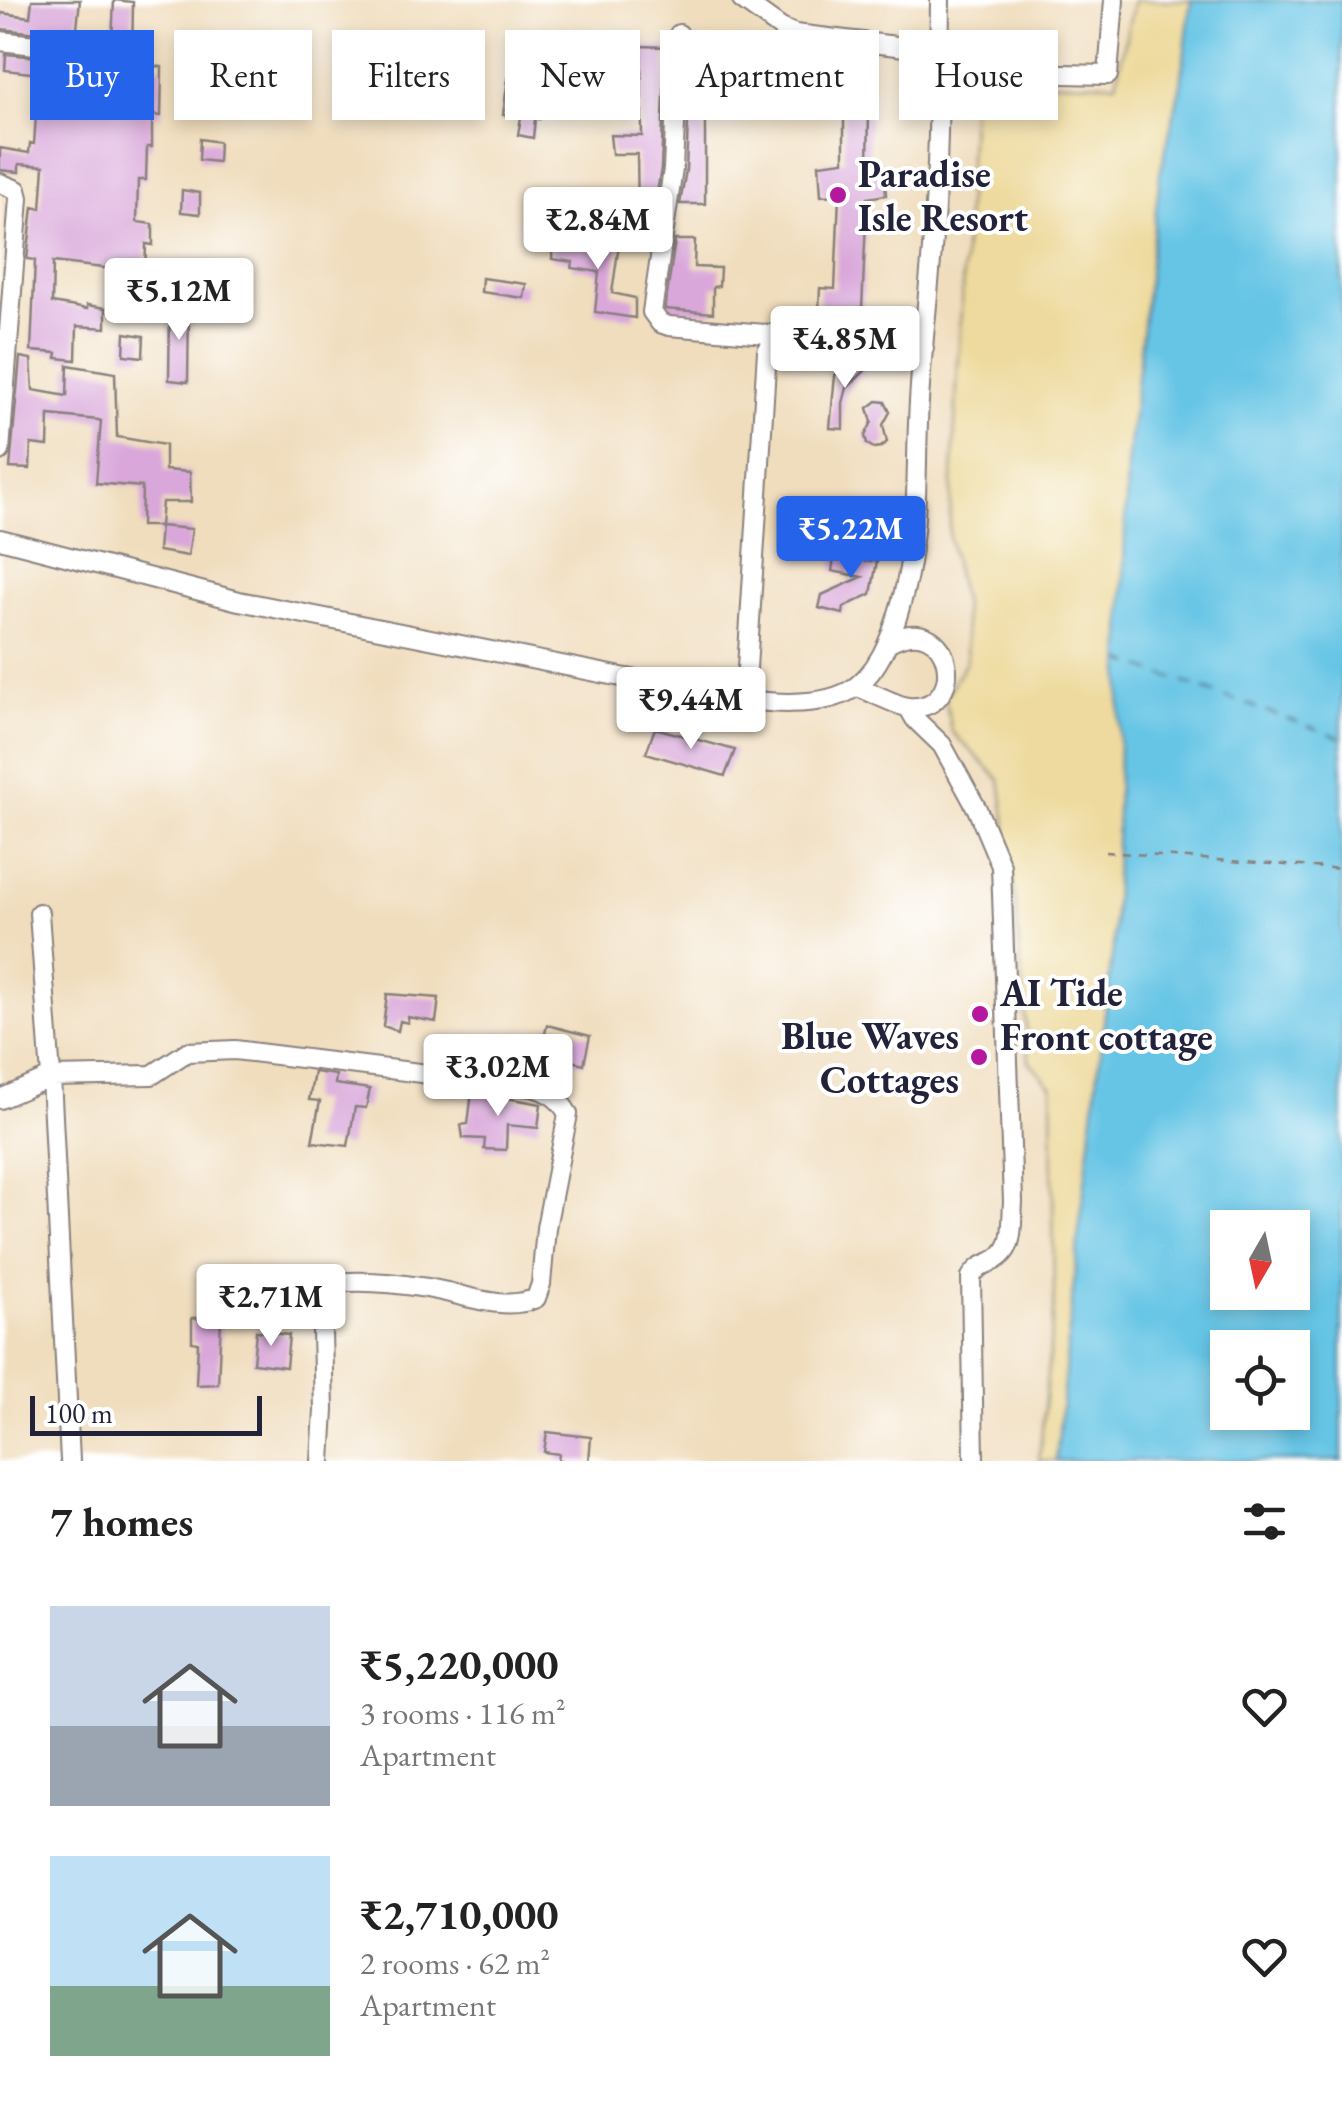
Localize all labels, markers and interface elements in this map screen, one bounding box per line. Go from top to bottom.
chip: Buy [30,30,154,120]
chip: Rent [174,30,312,120]
chip: Filters [332,30,485,120]
chip: New [505,30,640,120]
chip: Apartment [660,30,879,120]
chip: House [899,30,1058,120]
place label: Paradise Isle Resort [858,149,1028,242]
marker: Paradise Isle Resort [827,184,849,206]
pin: ₹2.84M [517,187,679,272]
text: ₹2.84M [546,198,650,240]
pin: ₹5.12M [98,258,260,343]
text: ₹5.12M [127,269,231,311]
pin: ₹4.85M [764,306,926,391]
text: ₹4.85M [793,317,897,359]
pin: ₹5.22M [770,496,932,581]
text: ₹5.22M [799,507,903,549]
pin: ₹9.44M [610,667,772,752]
text: ₹9.44M [639,678,743,720]
place label: AI Tide Front cottage [999,968,1213,1061]
marker: AI Tide Front cottage [969,1003,991,1025]
place label: Blue Waves Cottages [781,1011,959,1104]
pin: ₹3.02M [417,1034,579,1119]
text: ₹3.02M [446,1045,550,1087]
marker: Blue Waves Cottages [968,1046,990,1068]
north arrow [1210,1210,1310,1310]
map controls [1210,1210,1310,1430]
pin: ₹2.71M [190,1264,352,1349]
text: ₹2.71M [219,1275,323,1317]
button: locate [1210,1330,1310,1430]
scale bar [30,1391,262,1436]
text: 100 m [45,1395,113,1431]
text: 7 homes [50,1494,193,1549]
icon: filters [1237,1494,1292,1549]
text: ₹5,220,000 [360,1637,558,1692]
icon: home [130,1646,250,1766]
icon: heart [1237,1679,1292,1734]
text: 3 rooms · 116 m² [360,1692,566,1734]
text: Apartment [360,1734,496,1776]
text: ₹2,710,000 [360,1887,558,1942]
icon: home [130,1896,250,2016]
icon: heart [1237,1929,1292,1984]
text: 2 rooms · 62 m² [360,1942,550,1984]
text: Apartment [360,1984,496,2026]

